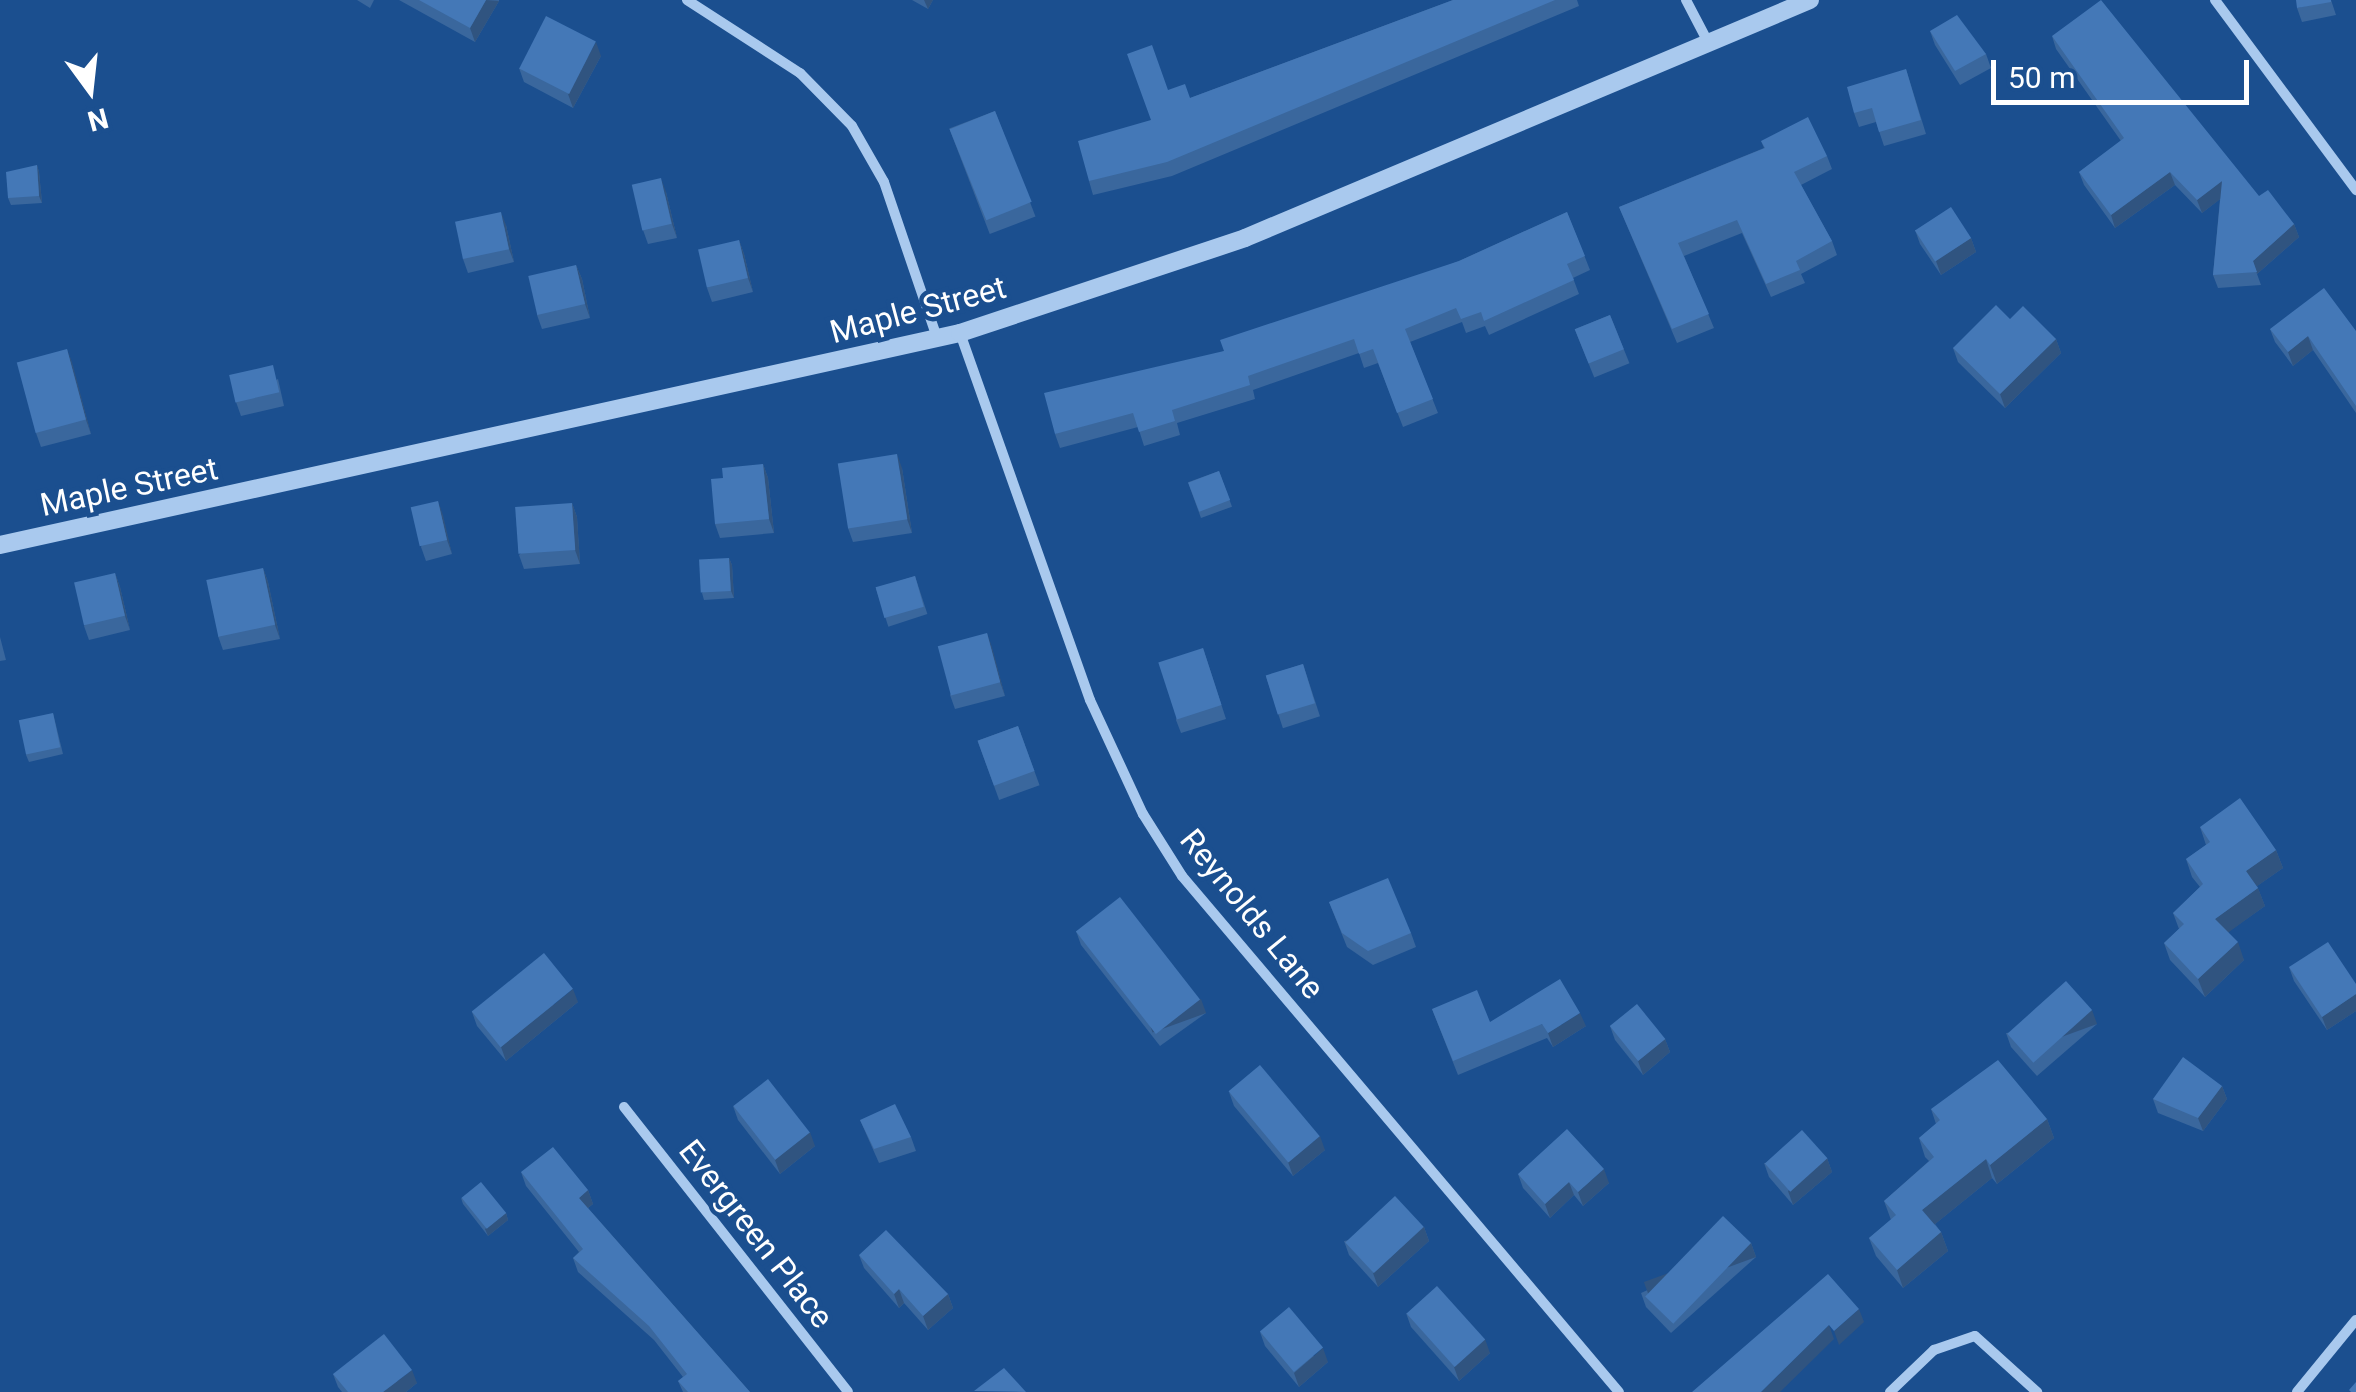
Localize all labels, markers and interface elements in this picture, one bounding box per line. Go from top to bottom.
north arrow [40,40,140,140]
scale bar [1996,40,2254,102]
text: 50 m [2008,60,2075,95]
text: N [84,101,112,138]
street label: Maple Street [826,268,1010,352]
street label: Maple Street [37,449,221,525]
street label: Reynolds Lane [1172,821,1332,1007]
street label: Evergreen Place [671,1132,841,1336]

